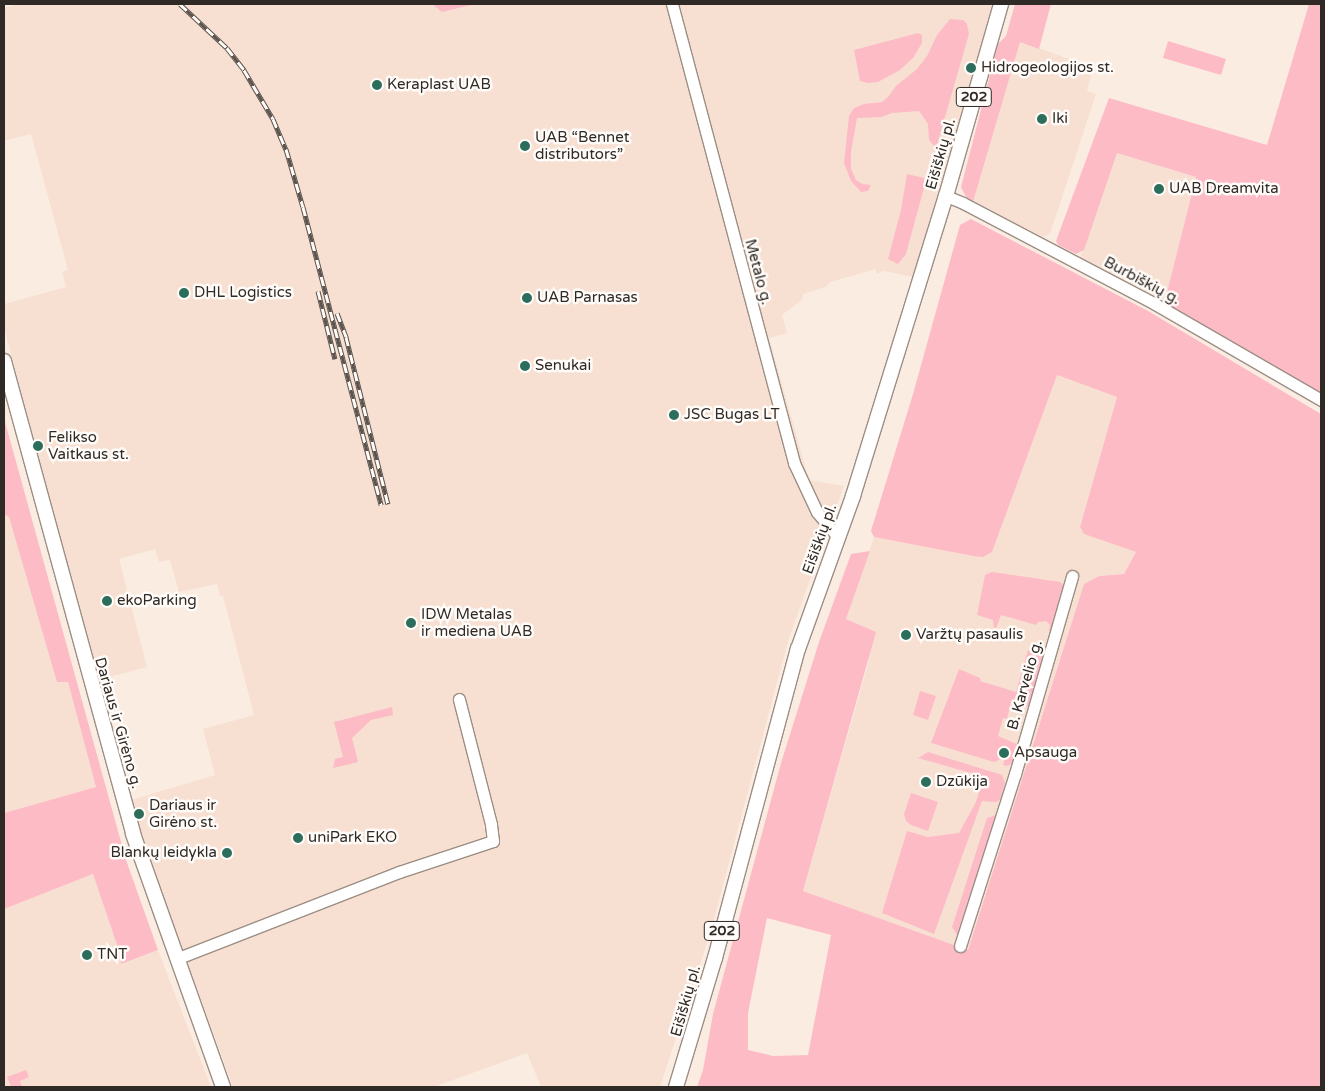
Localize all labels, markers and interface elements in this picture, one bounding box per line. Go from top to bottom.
place label: Hidrogeologijos st. [981,59,1114,77]
marker: Hidrogeologijos st. [965,62,977,74]
place label: Keraplast UAB [387,76,491,94]
marker: Keraplast UAB [371,79,383,91]
road number: 202 [955,85,993,108]
place label: Iki [1052,110,1068,128]
marker: Iki [1036,113,1048,125]
street label: Eišiškių pl. [922,116,960,192]
place label: UAB “Bennet distributors” [535,128,629,163]
marker: UAB “Bennet distributors” [519,140,531,152]
place label: UAB Dreamvita [1169,180,1279,198]
marker: UAB Dreamvita [1153,183,1165,195]
street label: Metalo g. [741,237,775,307]
street label: Burbiškių g. [1101,253,1183,309]
place label: DHL Logistics [194,284,292,302]
marker: DHL Logistics [178,287,190,299]
place label: UAB Parnasas [537,289,638,307]
marker: UAB Parnasas [521,292,533,304]
place label: Senukai [535,357,591,375]
marker: Senukai [519,360,531,372]
place label: JSC Bugas LT [684,406,780,424]
marker: JSC Bugas LT [668,409,680,421]
place label: Felikso Vaitkaus st. [48,428,129,463]
marker: Felikso Vaitkaus st. [32,440,44,452]
street label: Eišiškių pl. [799,501,841,577]
place label: ekoParking [117,592,197,610]
marker: ekoParking [101,595,113,607]
place label: IDW Metalas ir mediena UAB [421,605,532,640]
marker: IDW Metalas ir mediena UAB [405,617,417,629]
place label: Varžtų pasaulis [916,626,1023,644]
marker: Varžtų pasaulis [900,629,912,641]
street label: B. Karvelio g. [1004,638,1046,732]
street label: Dariaus ir Girėno g. [91,655,145,791]
place label: Apsauga [1014,744,1077,762]
marker: Apsauga [998,747,1010,759]
place label: Dzūkija [936,773,988,791]
marker: Dzūkija [920,776,932,788]
place label: Dariaus ir Girėno st. [149,796,217,831]
marker: Dariaus ir Girėno st. [133,808,145,820]
place label: uniPark EKO [308,829,397,847]
marker: uniPark EKO [292,832,304,844]
place label: Blankų leidykla [110,844,217,862]
marker: Blankų leidykla [221,847,233,859]
road number: 202 [703,919,741,942]
place label: TNT [97,946,127,964]
marker: TNT [81,949,93,961]
street label: Eišiškių pl. [667,963,705,1039]

